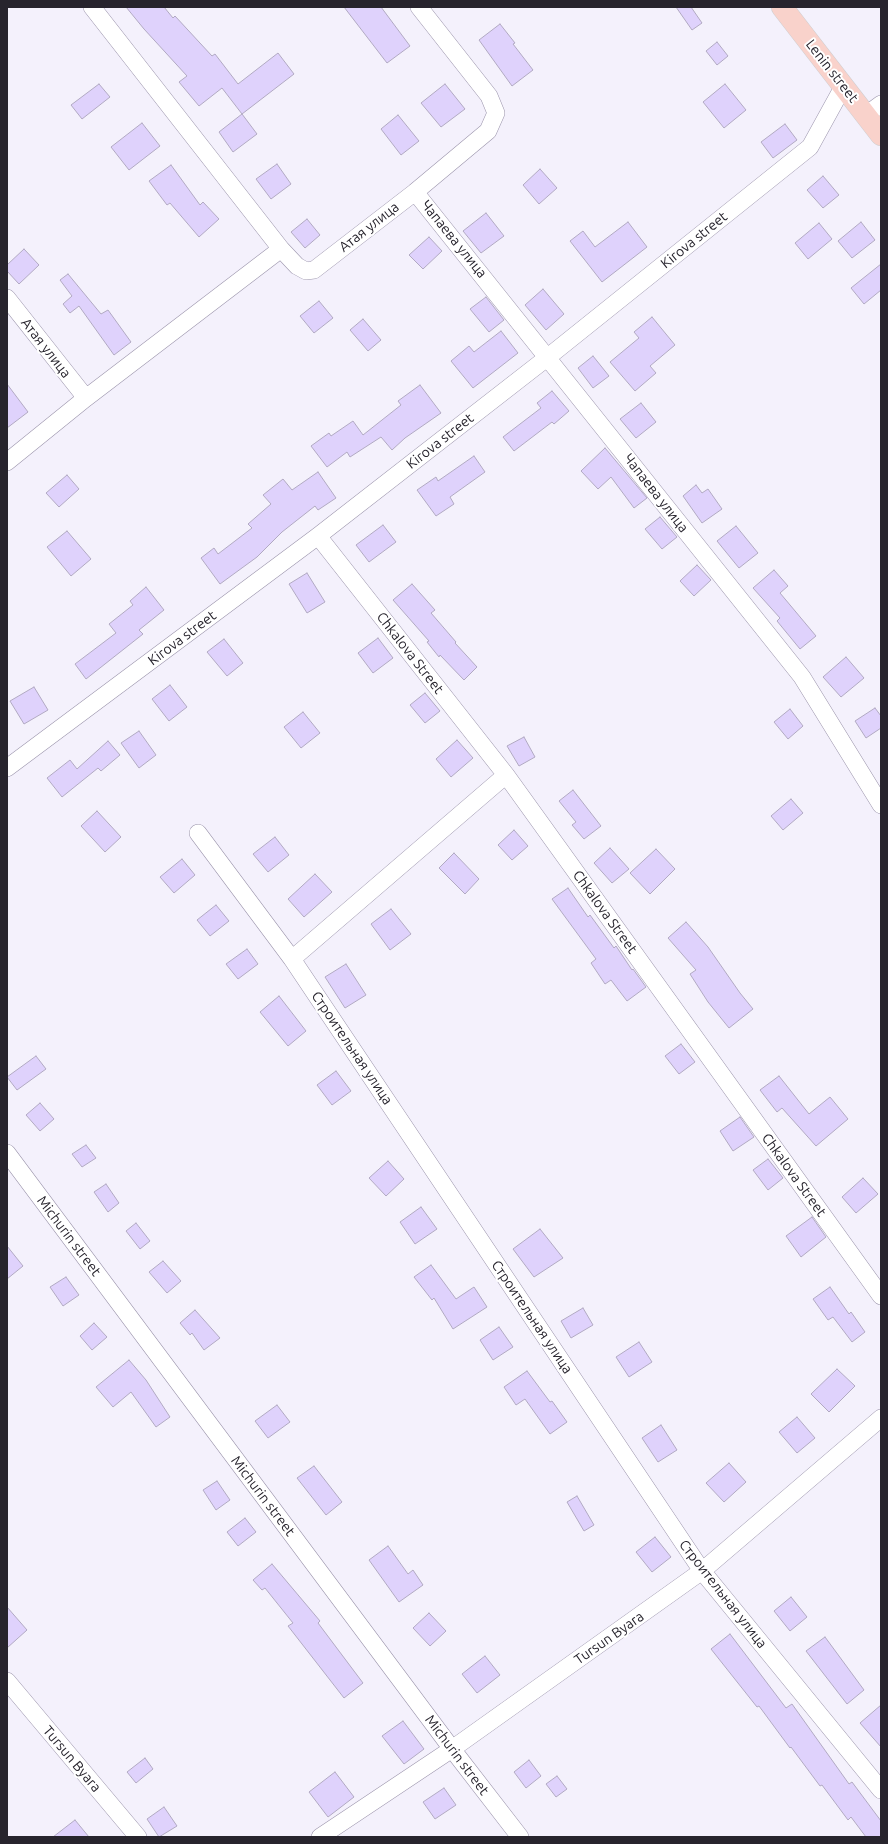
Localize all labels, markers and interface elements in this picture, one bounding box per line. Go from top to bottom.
street label: Lenin street [802,36,862,106]
street label: Чапаева улица [418,197,490,281]
street label: Атая улица [336,198,402,256]
street label: Kirova street [657,208,731,272]
street label: Атая улица [17,315,75,381]
street label: Kirova street [403,410,477,472]
street label: Чапаева улица [620,450,692,536]
street label: Kirova street [145,607,219,669]
street label: Chkalova Street [373,609,447,697]
street label: Chkalova Street [569,867,641,957]
street label: Строительная улица [308,988,396,1108]
street label: Chkalova Street [758,1130,830,1220]
street label: Michurin street [33,1193,105,1279]
street label: Строительная улица [488,1257,576,1377]
street label: Michurin street [227,1453,299,1539]
street label: Строительная улица [675,1536,771,1652]
street label: Tursun Byara [571,1608,647,1668]
street label: Michurin street [421,1712,493,1798]
street label: Tursun Byara [39,1722,105,1796]

